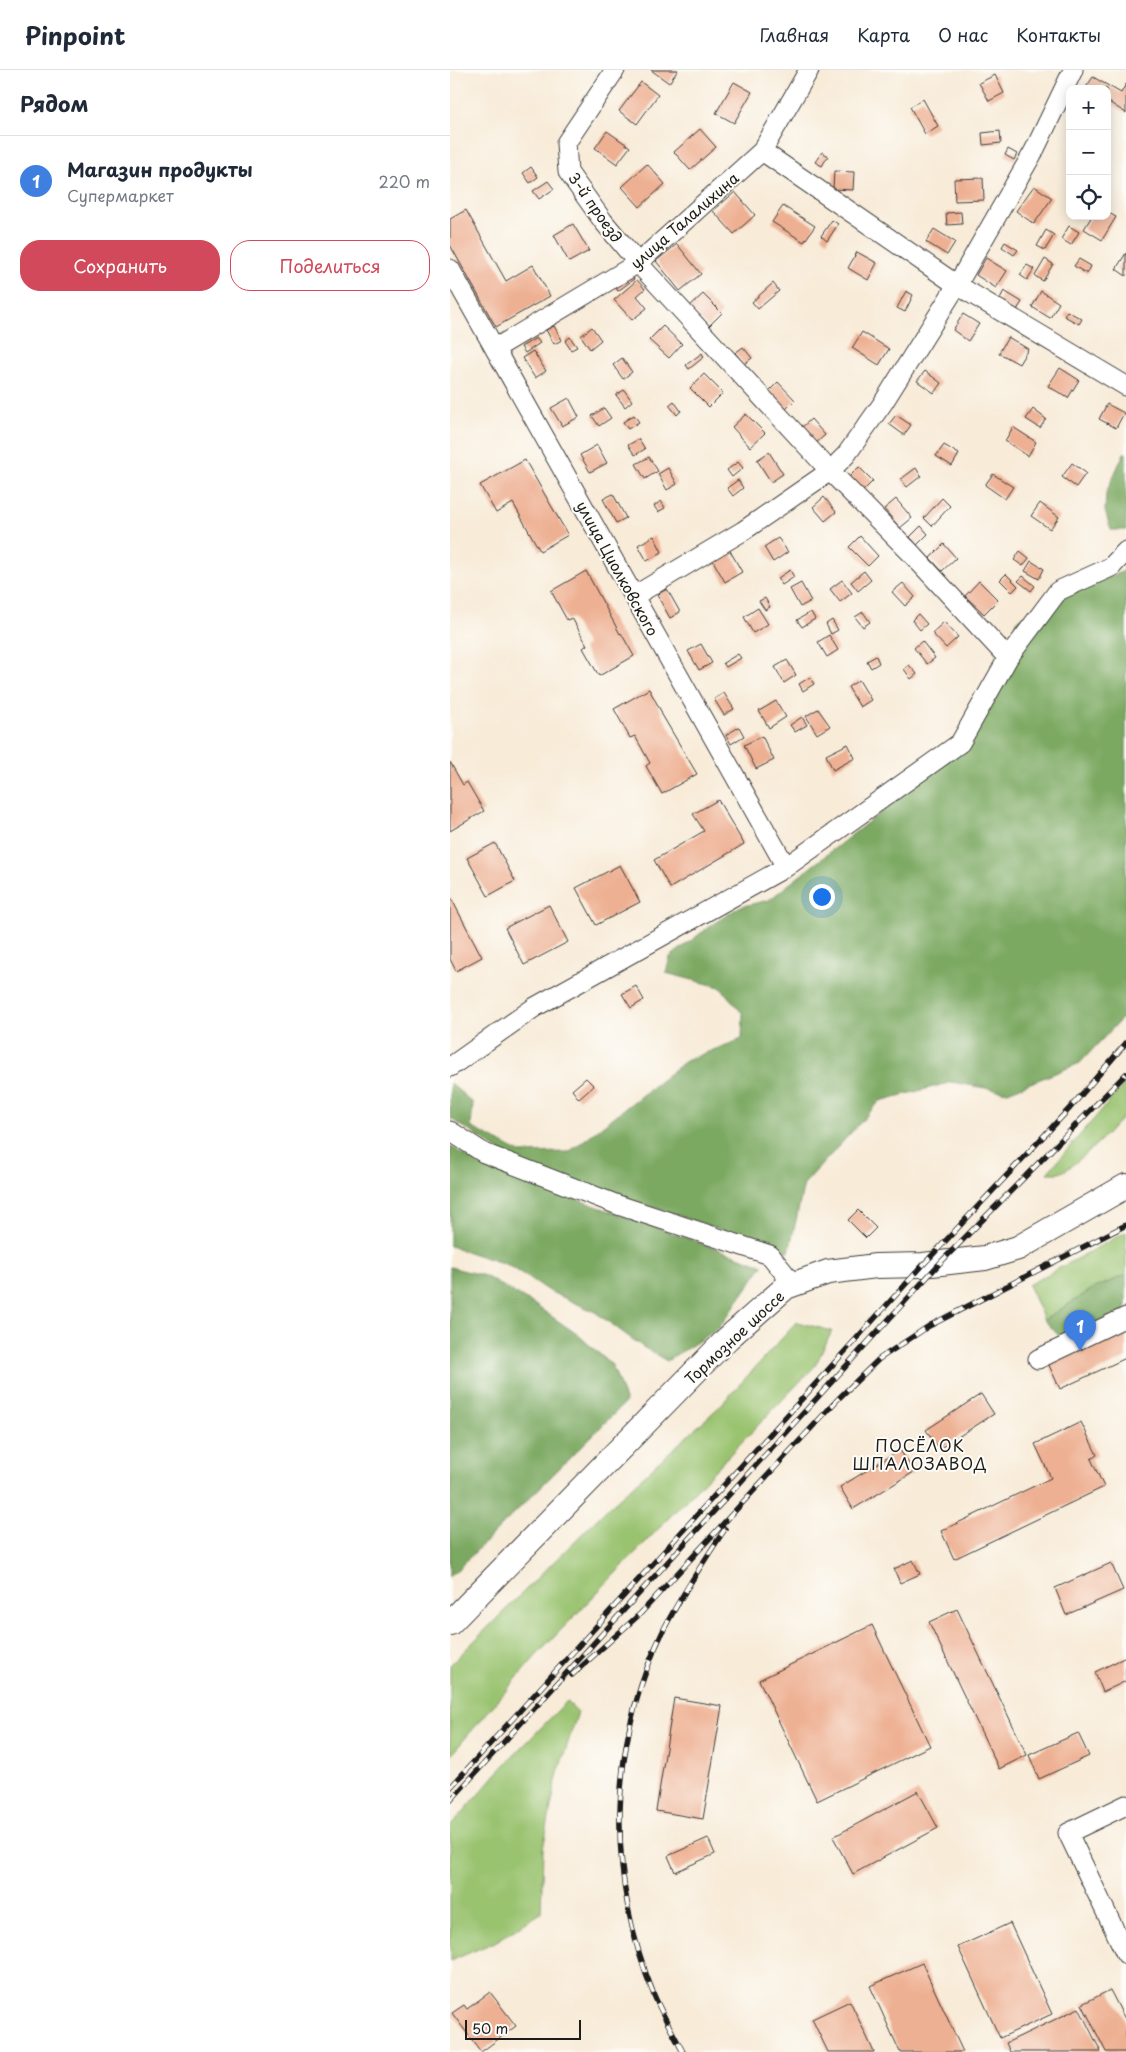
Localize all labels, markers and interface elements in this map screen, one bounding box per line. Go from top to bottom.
text: Pinpoint [25,17,126,53]
text: Главная [760,21,829,48]
text: Карта [857,21,910,48]
text: О нас [938,21,988,48]
text: Контакты [1016,21,1101,48]
map controls [1066,85,1111,220]
button: + [1066,85,1111,130]
text: Рядом [20,87,88,119]
button: − [1066,130,1111,175]
text: Магазин продукты [67,155,253,183]
street label: улица Талалихина [625,166,744,274]
street label: 3-й проезд [563,167,629,247]
text: 1 [32,169,40,193]
text: 220 m [379,169,430,193]
button: locate [1066,175,1111,220]
text: Супермаркет [67,183,174,207]
button: Сохранить [20,240,220,291]
button: Поделиться [230,240,430,291]
street label: улица Циолковского [571,496,665,640]
your location [809,884,835,910]
street label: Тормозное шоссе [679,1285,789,1389]
pin: 1 [1064,1310,1096,1351]
district label: ПОСЁЛОК ШПАЛОЗАВОД [852,1433,988,1475]
scale bar [465,2017,581,2040]
text: 50 m [472,2018,508,2039]

